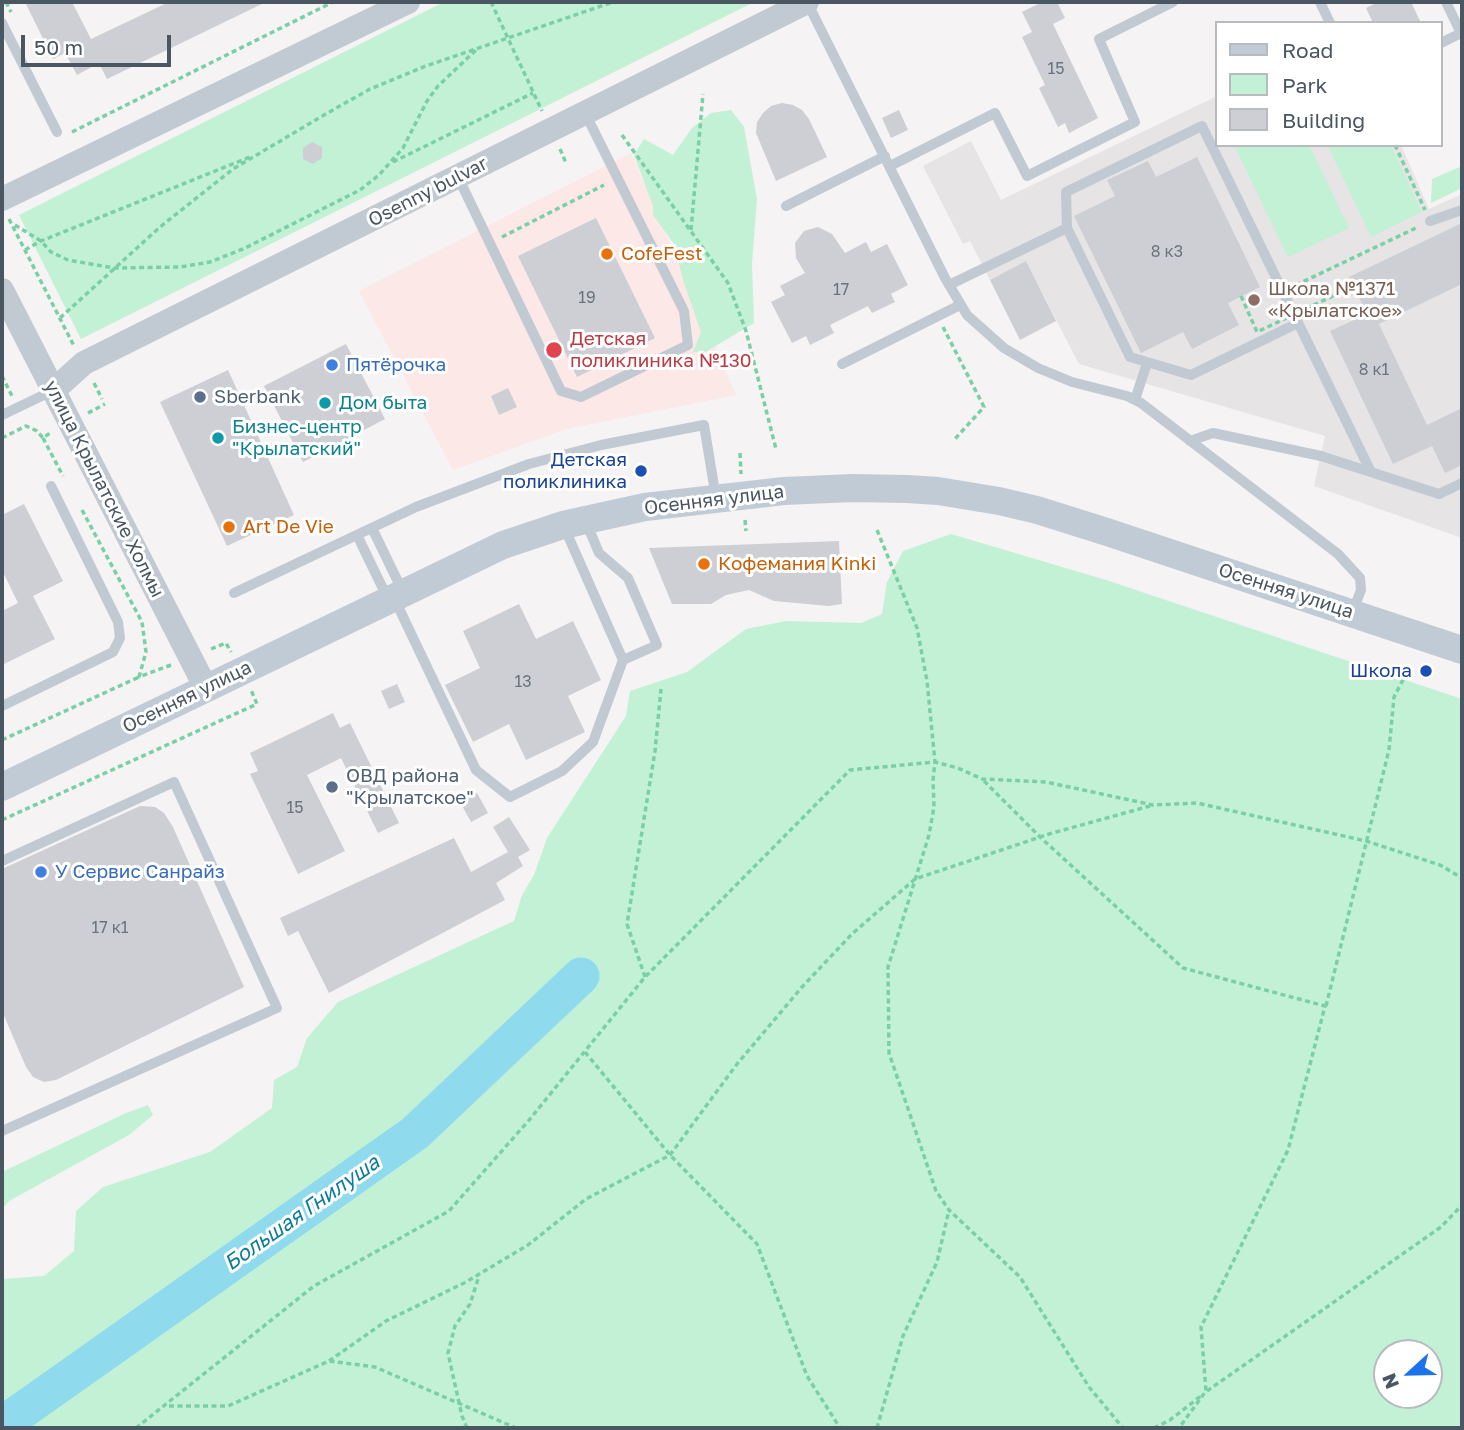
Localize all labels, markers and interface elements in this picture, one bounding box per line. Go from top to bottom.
scale bar [24,21,175,65]
legend [1216,21,1443,147]
text: 50 m [34,34,83,60]
text: Road [1282,37,1333,63]
house number: 15 [1047,59,1065,79]
text: Park [1282,72,1327,98]
text: Building [1282,107,1365,133]
street label: Osenny bulvar [365,152,491,232]
house number: 8 к3 [1151,242,1183,262]
place label: CofeFest [621,243,703,265]
marker: CofeFest [599,246,615,262]
place label: Школа №1371 «Крылатское» [1268,278,1402,322]
house number: 17 [833,280,849,300]
house number: 19 [578,288,596,308]
marker: Школа №1371 «Крылатское» [1246,292,1262,308]
place label: Детская поликлиника №130 [570,328,752,372]
marker: Детская поликлиника №130 [544,340,564,360]
place label: Пятёрочка [346,354,446,376]
marker: Пятёрочка [324,357,340,373]
house number: 8 к1 [1359,360,1389,380]
street label: улица Крылатские Холмы [39,377,169,601]
place label: Sberbank [214,386,301,408]
marker: Sberbank [192,389,208,405]
place label: Дом быта [339,392,427,414]
marker: Дом быта [317,395,333,411]
place label: Бизнес-центр "Крылатский" [232,416,362,460]
marker: Бизнес-центр "Крылатский" [210,430,226,446]
place label: Детская поликлиника [503,449,627,493]
marker: Детская поликлиника [633,463,649,479]
street label: Осенняя улица [643,480,785,520]
place label: Art De Vie [243,516,334,538]
marker: Art De Vie [221,519,237,535]
place label: Кофемания Kinki [718,553,876,575]
marker: Кофемания Kinki [696,556,712,572]
street label: Осенняя улица [1216,558,1356,624]
street label: Осенняя улица [119,656,255,738]
place label: Школа [1350,660,1412,682]
marker: Школа [1418,663,1434,679]
house number: 13 [514,672,532,692]
place label: ОВД района "Крылатское" [346,765,474,809]
marker: ОВД района "Крылатское" [324,779,340,795]
house number: 15 [286,798,304,818]
place label: У Сервис Санрайз [55,861,225,883]
marker: У Сервис Санрайз [33,864,49,880]
house number: 17 к1 [91,918,129,938]
water label: Большая Гнилуша [220,1150,384,1276]
north arrow [1373,1339,1443,1409]
text: N [1377,1370,1403,1392]

